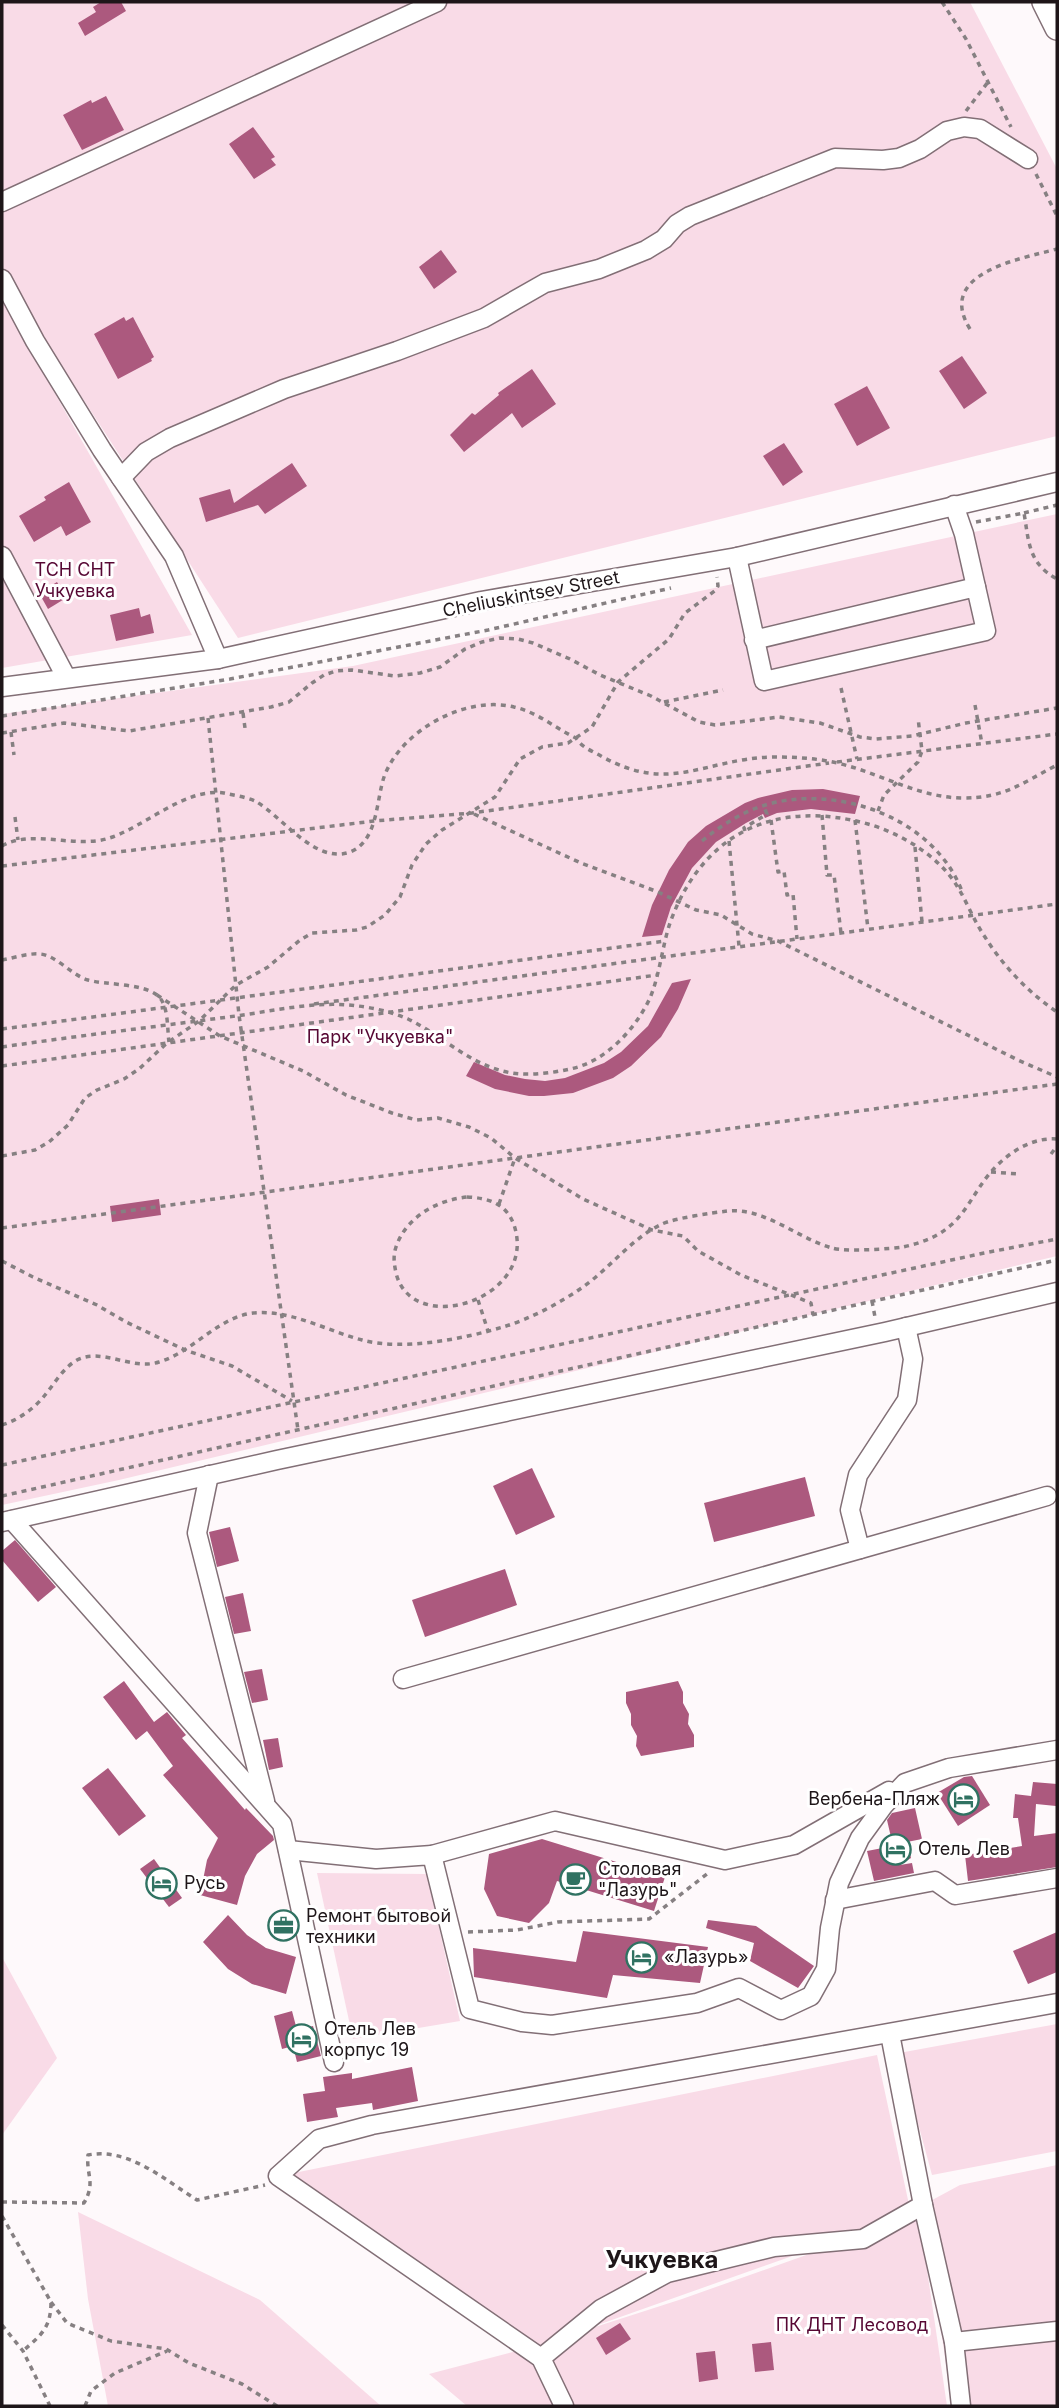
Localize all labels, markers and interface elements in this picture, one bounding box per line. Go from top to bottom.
park label: ТСН СНТ Учкуевка [35,559,115,601]
street label: Cheliuskintsev Street [441,566,621,621]
park label: Парк "Учкуевка" [307,1026,453,1047]
hotel icon: Вербена-Пляж [946,1782,980,1816]
place label: Вербена-Пляж [808,1788,940,1809]
hotel icon: Отель Лев [878,1832,912,1866]
place label: Отель Лев [918,1838,1010,1859]
place label: Столовая "Лазурь" [598,1858,681,1900]
cafe icon: Столовая "Лазурь" [558,1862,592,1896]
hotel icon: Русь [144,1866,178,1900]
place label: Русь [184,1872,226,1893]
place label: Ремонт бытовой техники [306,1905,451,1947]
office icon: Ремонт бытовой техники [266,1909,300,1943]
hotel icon: «Лазурь» [624,1940,658,1974]
place label: «Лазурь» [664,1946,748,1967]
place label: Отель Лев корпус 19 [324,2018,416,2060]
hotel icon: Отель Лев корпус 19 [284,2022,318,2056]
district label: Учкуевка [606,2245,718,2274]
park label: ПК ДНТ Лесовод [776,2314,928,2335]

